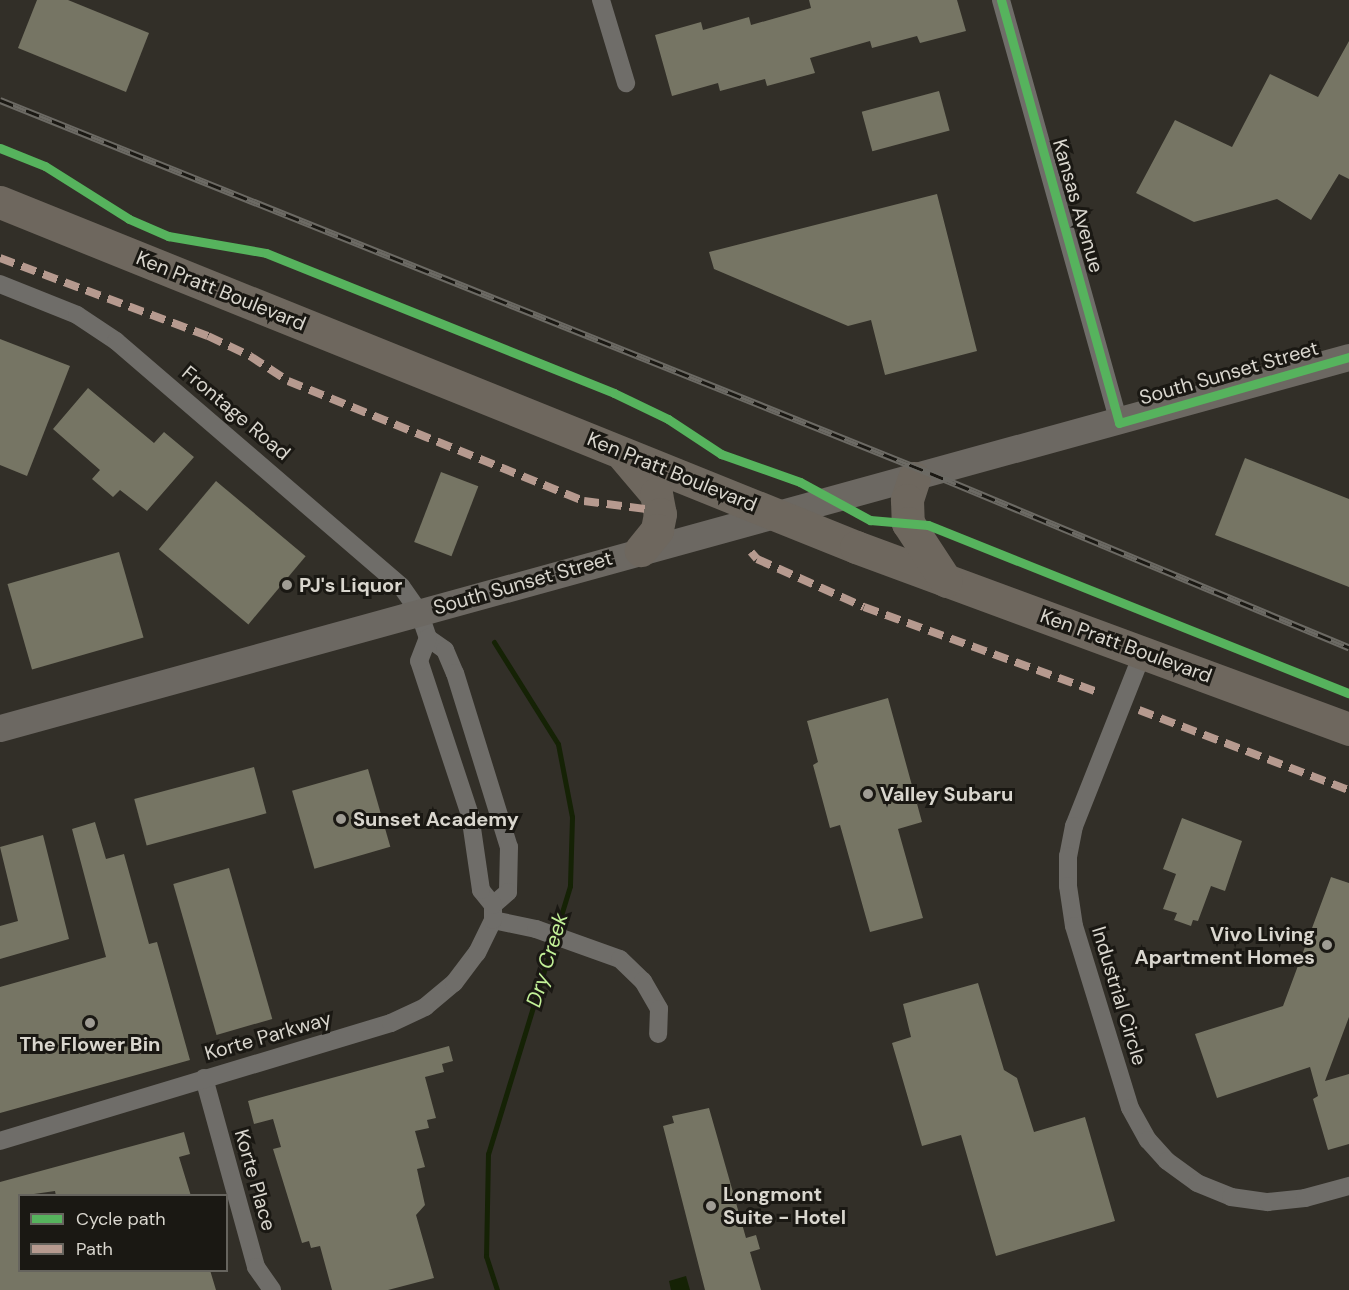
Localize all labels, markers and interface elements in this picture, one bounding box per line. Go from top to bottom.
street label: Kansas Avenue [1047,136,1109,276]
street label: Ken Pratt Boulevard [133,246,309,336]
street label: South Sunset Street [1137,336,1321,410]
street label: Frontage Road [177,361,295,465]
street label: Ken Pratt Boulevard [584,427,760,517]
street label: South Sunset Street [431,546,615,620]
place label: PJ's Liquor [299,573,402,597]
marker: PJ's Liquor [280,578,294,592]
street label: Ken Pratt Boulevard [1037,604,1215,688]
place label: Valley Subaru [880,782,1013,806]
marker: Valley Subaru [861,787,875,801]
place label: Sunset Academy [353,807,519,831]
marker: Sunset Academy [334,812,348,826]
water label: Dry Creek [521,910,573,1010]
place label: Vivo Living Apartment Homes [1135,922,1315,969]
street label: Industrial Circle [1086,924,1152,1068]
marker: Vivo Living Apartment Homes [1320,938,1334,952]
street label: Korte Parkway [202,1006,334,1066]
marker: The Flower Bin [83,1016,97,1030]
place label: The Flower Bin [20,1032,160,1056]
street label: Korte Place [229,1127,281,1233]
place label: Longmont Suite - Hotel [723,1182,846,1229]
legend [18,1194,228,1272]
marker: Longmont Suite - Hotel [704,1199,718,1213]
text: Cycle path [76,1207,166,1231]
text: Path [76,1237,113,1261]

